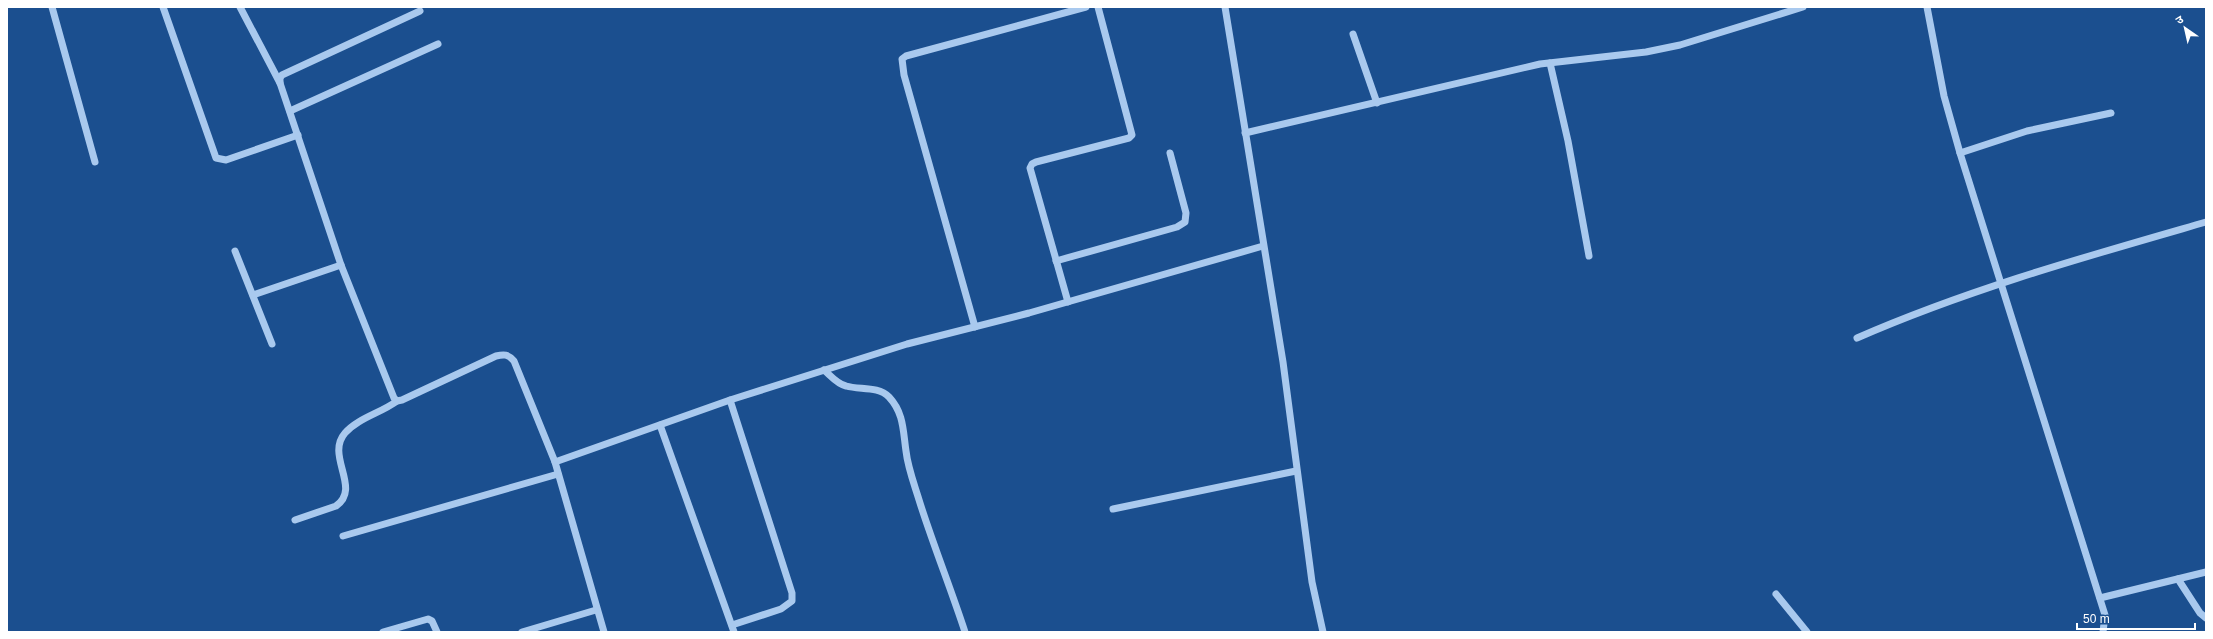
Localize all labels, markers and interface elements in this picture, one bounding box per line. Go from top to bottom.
north arrow [2165,8,2205,48]
text: उ [2173,13,2186,26]
scale bar [2077,605,2195,631]
text: 50 m [2083,612,2110,626]

